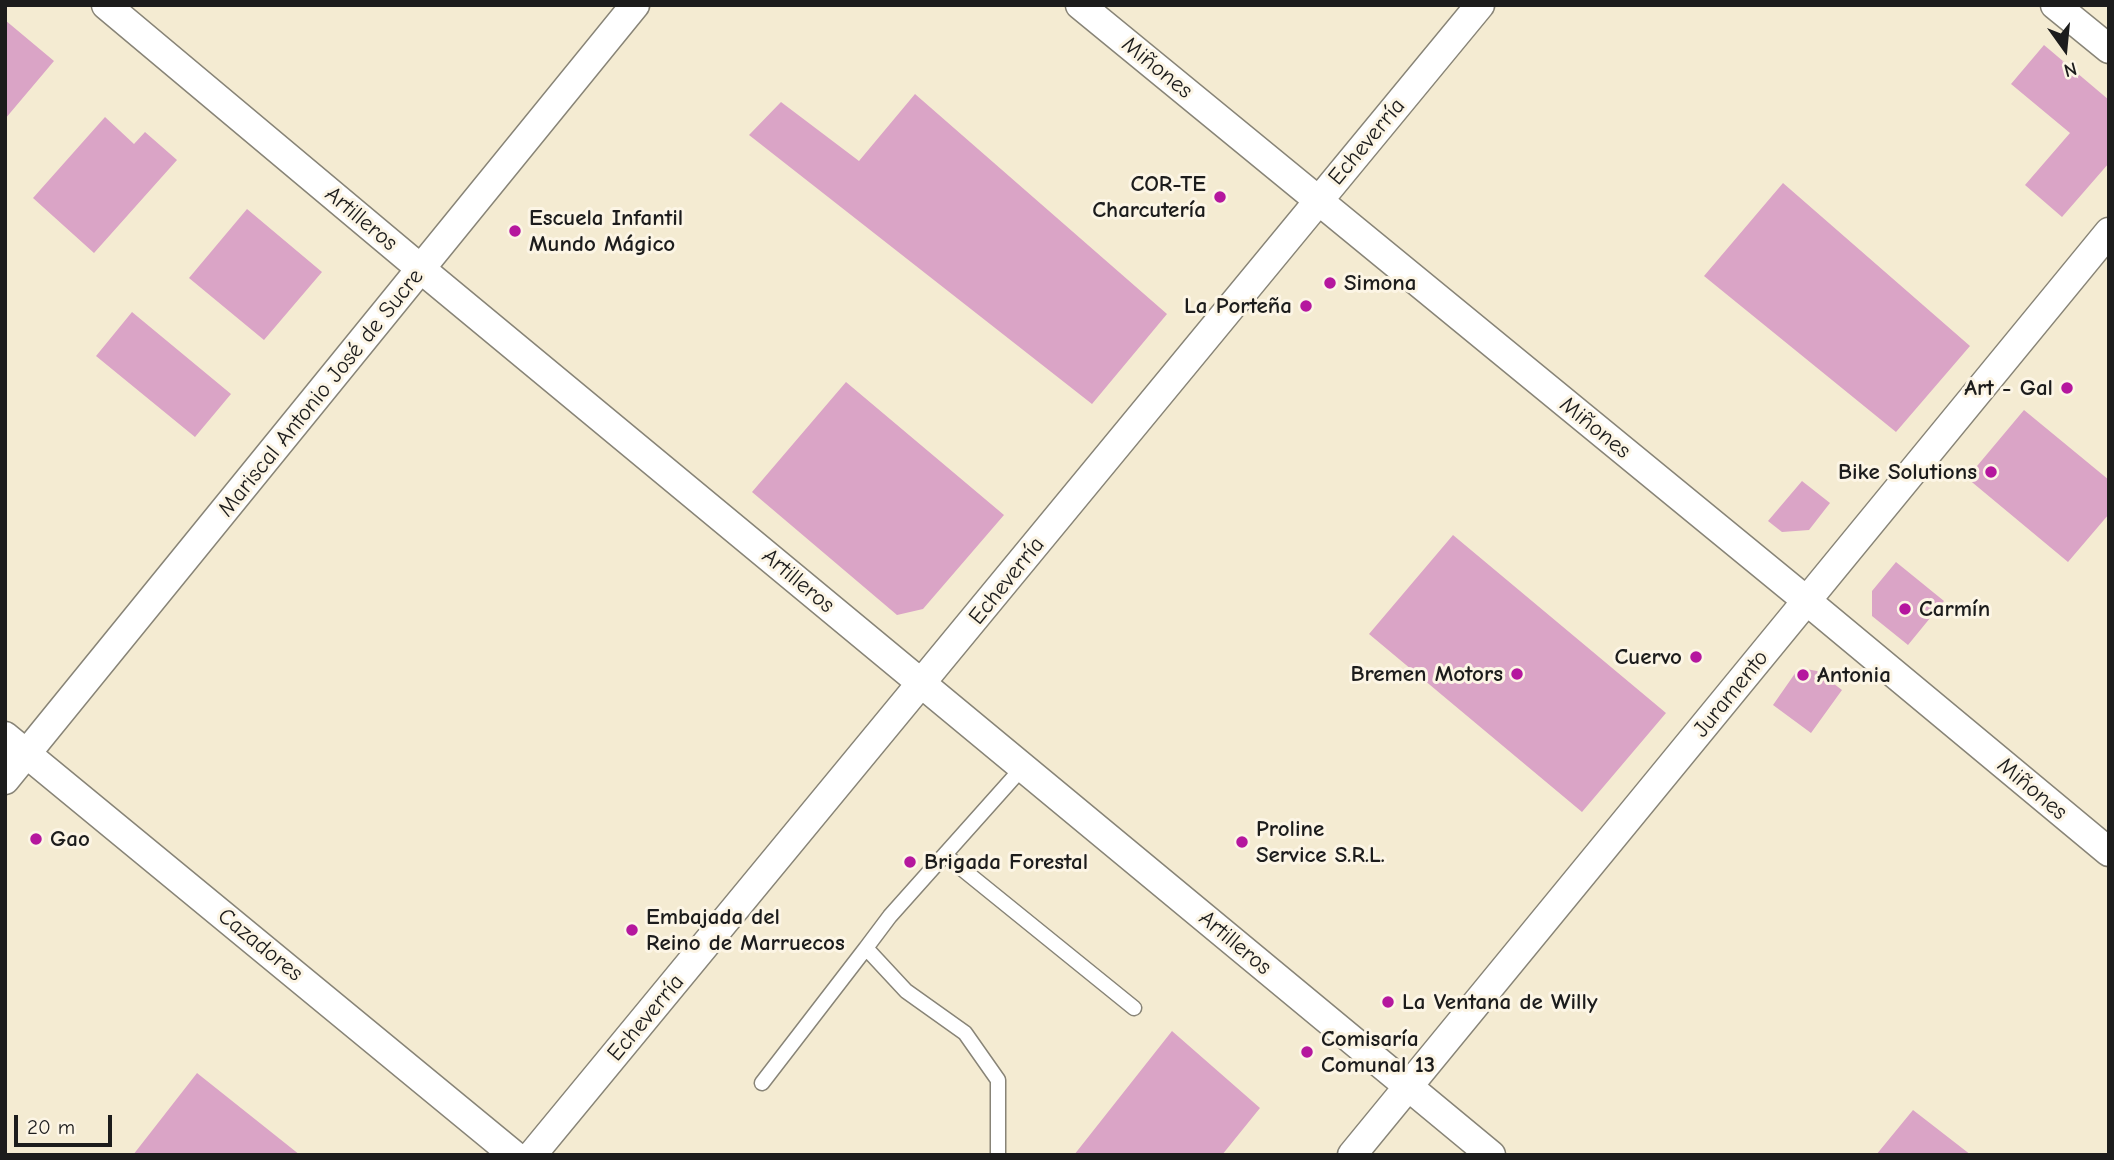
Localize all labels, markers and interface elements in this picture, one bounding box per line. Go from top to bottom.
north arrow [2030,14,2100,84]
street label: Miñones [1116,31,1198,105]
text: N [2062,57,2079,82]
street label: Echeverría [1323,93,1411,191]
place label: COR-TE Charcutería [1092,170,1206,224]
street label: Artilleros [319,181,403,257]
marker: COR-TE Charcutería [1212,189,1228,205]
place label: Escuela Infantil Mundo Mágico [529,204,683,258]
marker: Escuela Infantil Mundo Mágico [507,223,523,239]
street label: Mariscal Antonio José de Sucre [212,263,430,523]
place label: Simona [1344,269,1417,297]
marker: Simona [1322,275,1338,291]
place label: La Porteña [1184,292,1292,320]
marker: La Porteña [1298,298,1314,314]
place label: Art - Gal [1964,374,2053,402]
marker: Art - Gal [2059,380,2075,396]
street label: Miñones [1554,391,1636,465]
place label: Bike Solutions [1838,458,1977,486]
marker: Bike Solutions [1983,464,1999,480]
street label: Echeverría [963,532,1051,630]
street label: Artilleros [756,543,840,619]
place label: Carmín [1919,595,1990,623]
marker: Carmín [1897,601,1913,617]
place label: Cuervo [1614,643,1682,671]
street label: Juramento [1687,645,1775,743]
marker: Cuervo [1688,649,1704,665]
place label: Bremen Motors [1351,660,1503,688]
place label: Antonia [1817,661,1891,689]
marker: Bremen Motors [1509,666,1525,682]
marker: Antonia [1795,667,1811,683]
street label: Miñones [1991,752,2073,826]
place label: Proline Service S.R.L. [1256,815,1385,869]
place label: Gao [50,825,90,853]
marker: Gao [28,831,44,847]
marker: Proline Service S.R.L. [1234,834,1250,850]
place label: Brigada Forestal [924,848,1088,876]
marker: Brigada Forestal [902,854,918,870]
street label: Cazadores [212,902,308,988]
place label: Embajada del Reino de Marruecos [646,903,845,957]
street label: Artilleros [1193,905,1277,981]
marker: Embajada del Reino de Marruecos [624,922,640,938]
street label: Echeverría [602,969,690,1067]
place label: La Ventana de Willy [1402,988,1597,1016]
marker: La Ventana de Willy [1380,994,1396,1010]
place label: Comisaría Comunal 13 [1321,1025,1435,1079]
marker: Comisaría Comunal 13 [1299,1044,1315,1060]
scale bar [18,1100,116,1144]
text: 20 m [27,1115,75,1139]

